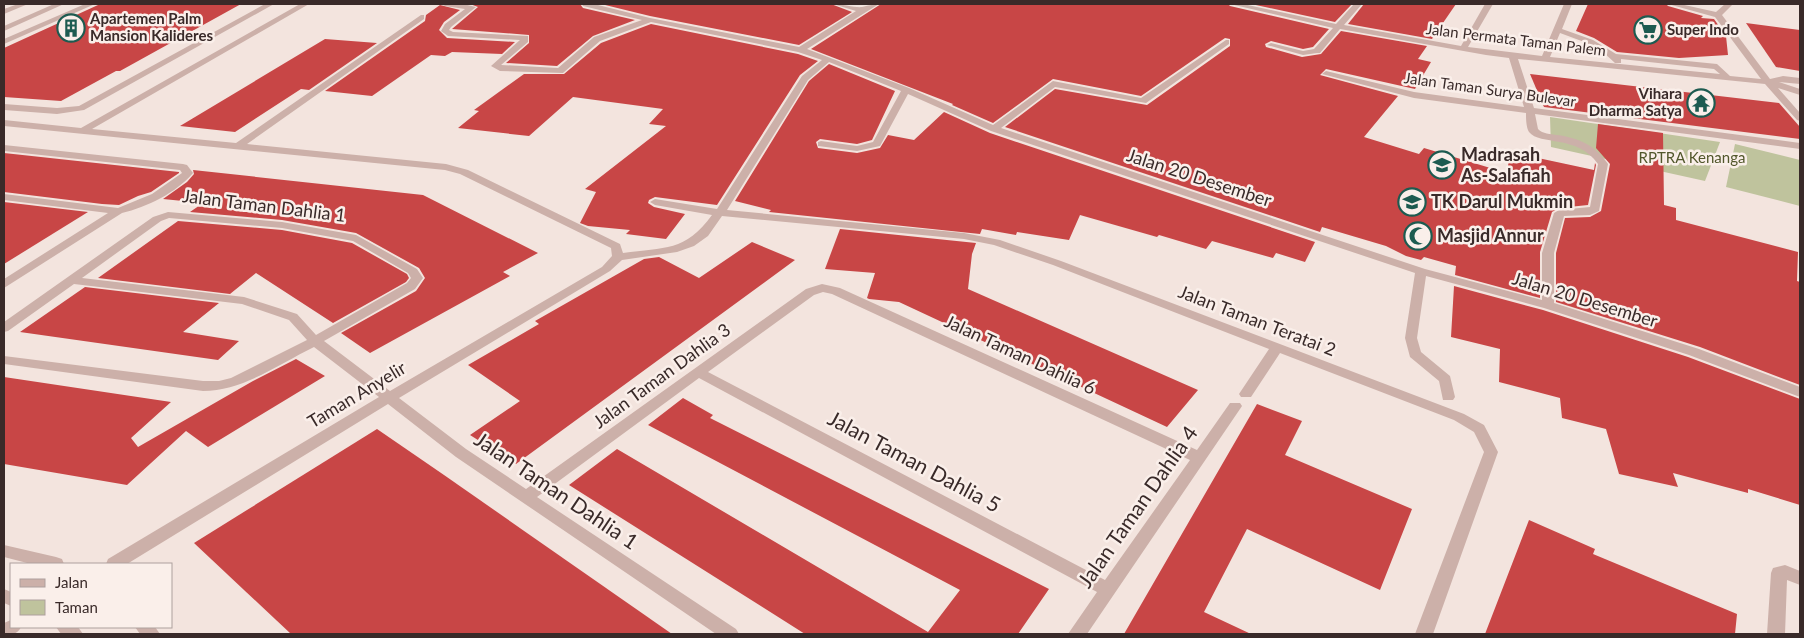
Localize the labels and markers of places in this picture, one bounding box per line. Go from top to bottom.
place label: Apartemen Palm Mansion Kalideres [89,9,213,44]
building icon: Apartemen Palm Mansion Kalideres [56,13,86,43]
supermarket icon: Super Indo [1633,15,1663,45]
place label: Super Indo [1667,20,1739,38]
place label: Vihara Dharma Satya [1589,84,1682,119]
temple icon: Vihara Dharma Satya [1686,88,1716,118]
place label: Madrasah As-Salafiah [1460,143,1551,186]
school or university icon: Madrasah As-Salafiah [1427,150,1457,180]
school or university icon: TK Darul Mukmin [1397,187,1427,217]
place label: TK Darul Mukmin [1431,190,1573,212]
mosque icon: Masjid Annur [1403,221,1433,251]
place label: Masjid Annur [1437,224,1544,246]

